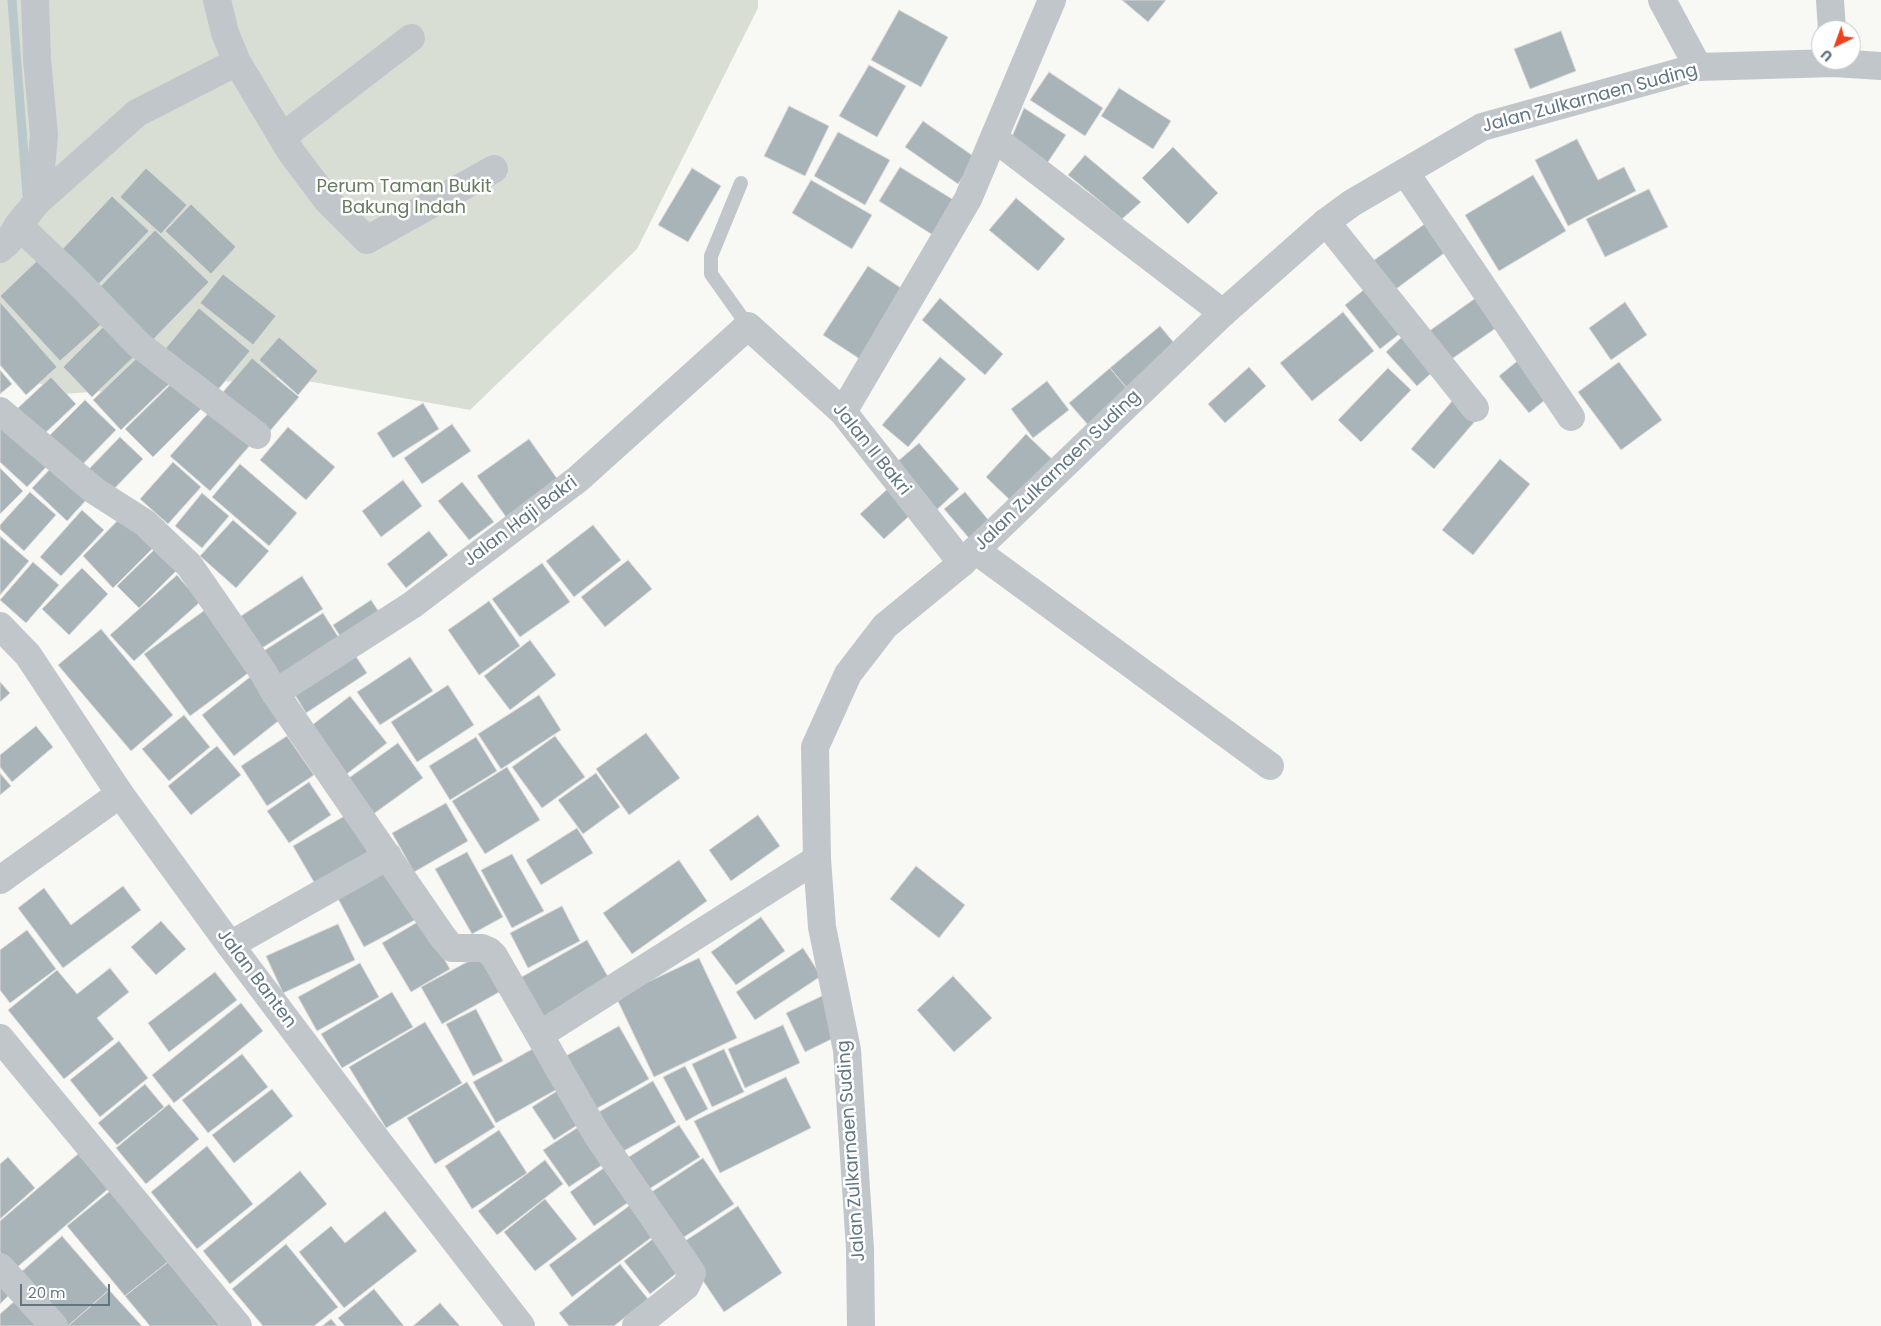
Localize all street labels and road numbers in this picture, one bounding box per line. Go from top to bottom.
street label: Jalan Zulkarnaen Suding [1480,60,1700,138]
street label: Jalan Zulkarnaen Suding [971,386,1145,556]
street label: Jalan II Bakri [827,400,915,500]
street label: Jalan Haji Bakri [460,472,582,572]
street label: Jalan Banten [212,925,300,1033]
street label: Jalan Zulkarnaen Suding [833,1040,871,1262]

